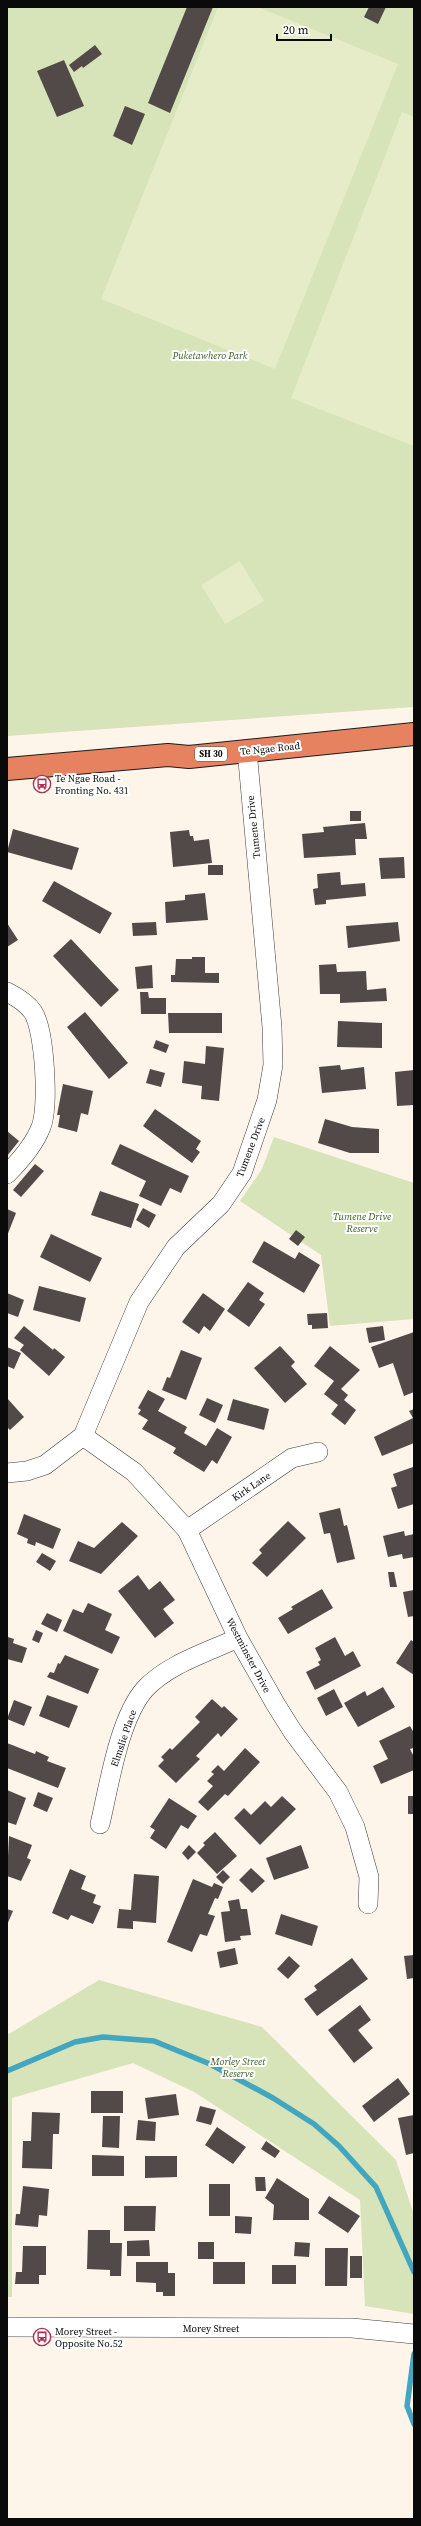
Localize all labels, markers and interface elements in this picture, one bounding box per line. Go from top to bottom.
scale bar [277,16,331,42]
text: 20 m [283,22,309,38]
park label: Puketawhero Park [171,349,248,362]
street label: Te Ngae Road [239,739,301,758]
road number: SH 30 [195,747,227,761]
place label: Te Ngae Road - Fronting No. 431 [55,772,129,797]
bus stop icon: Te Ngae Road - Fronting No. 431 [32,774,52,794]
street label: Tumene Drive [244,795,263,859]
street label: Tumene Drive [233,1115,268,1179]
park label: Tumene Drive Reserve [333,1210,391,1235]
street label: Kirk Lane [230,1469,273,1504]
street label: Westminster Drive [223,1616,274,1695]
street label: Elmslie Place [108,1708,139,1768]
park label: Morley Street Reserve [210,2055,266,2080]
street label: Morey Street [183,2322,240,2335]
place label: Morey Street - Opposite No.52 [55,2325,123,2350]
bus stop icon: Morey Street - Opposite No.52 [32,2327,52,2347]

